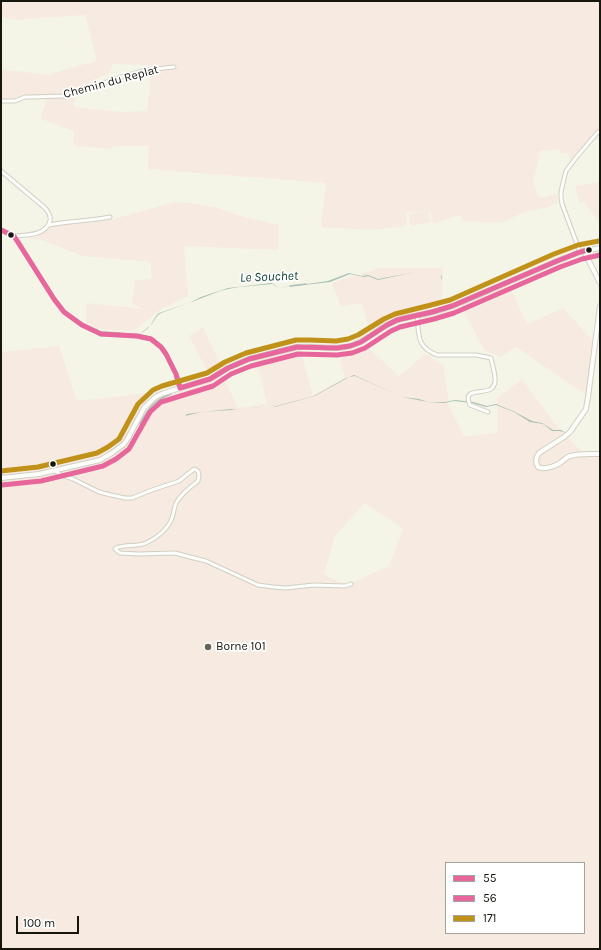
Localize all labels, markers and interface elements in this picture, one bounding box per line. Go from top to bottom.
street label: Chemin du Replat [62,62,160,102]
unlabelled marker [6,230,16,240]
unlabelled marker [584,245,594,255]
water label: Le Souchet [240,268,298,286]
unlabelled marker [48,459,58,469]
place label: Borne 101 [216,640,266,654]
marker: Borne 101 [203,642,213,652]
legend [445,862,585,934]
text: 55 [483,871,497,885]
text: 56 [483,891,497,905]
scale bar [18,908,81,934]
text: 171 [483,911,497,925]
text: 100 m [23,916,55,930]

